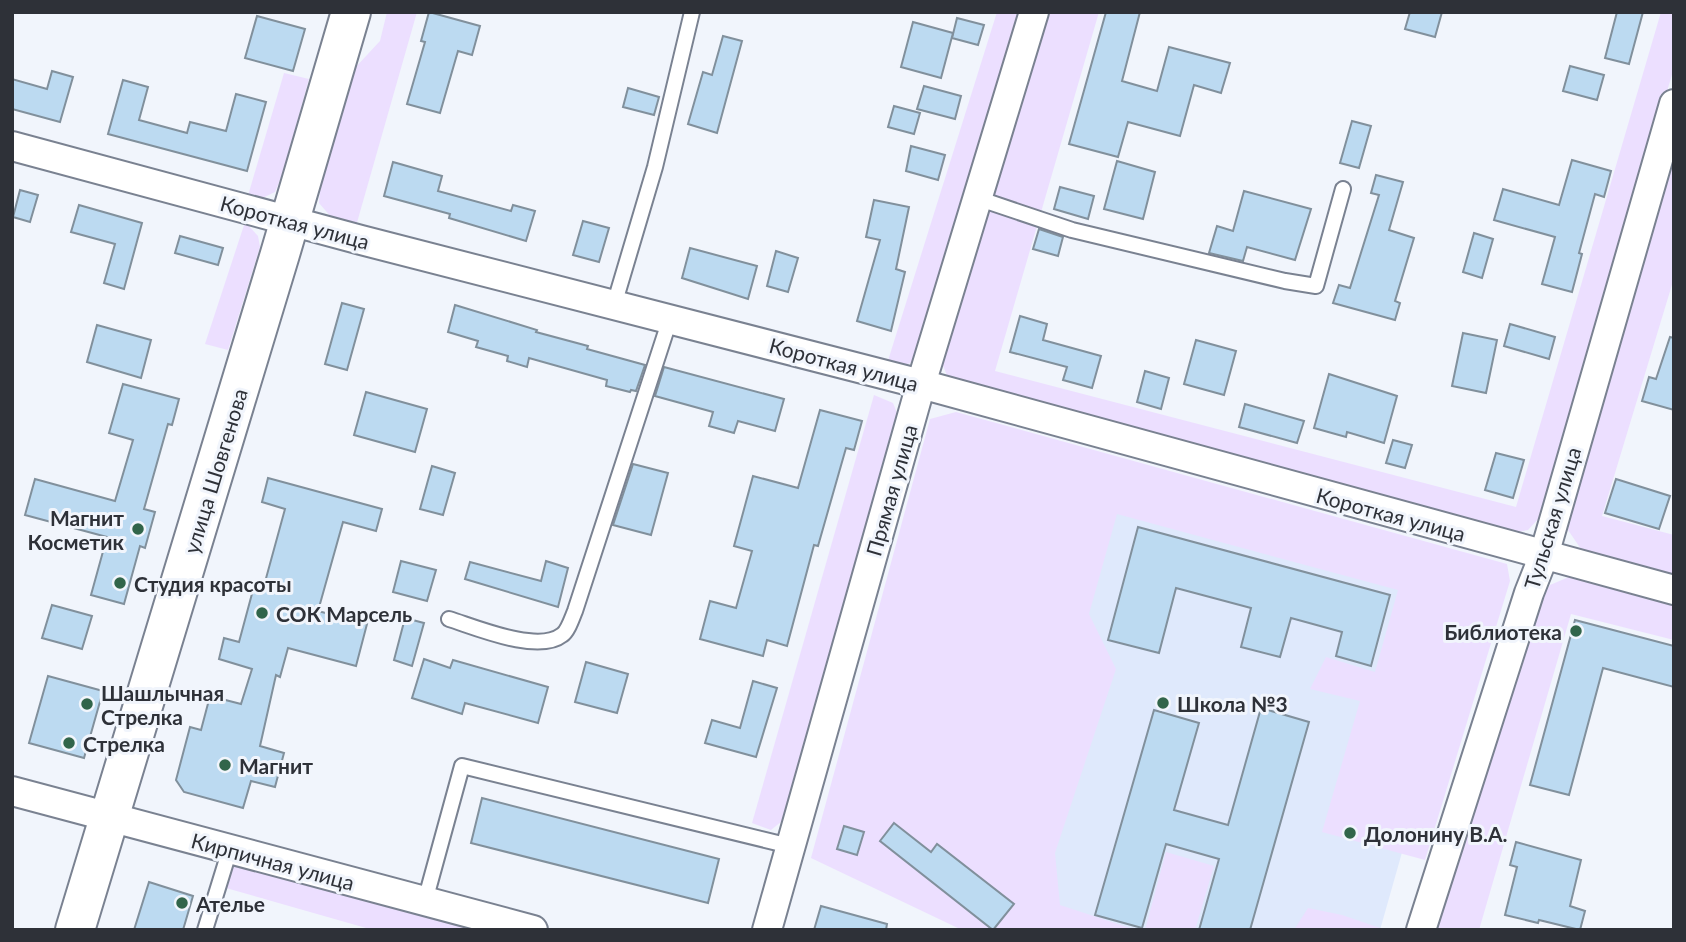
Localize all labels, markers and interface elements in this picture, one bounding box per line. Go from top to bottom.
street label: Короткая улица [218,190,372,254]
street label: Короткая улица [767,332,921,396]
street label: улица Шовгенова [178,385,252,557]
street label: Прямая улица [860,421,922,559]
street label: Тульская улица [1519,444,1585,592]
street label: Короткая улица [1314,482,1468,546]
place label: Магнит Косметик [27,505,125,554]
marker: Магнит Косметик [130,521,146,537]
place label: Студия красоты [134,571,292,596]
marker: Студия красоты [112,575,128,591]
place label: СОК Марсель [276,601,412,626]
marker: СОК Марсель [254,605,270,621]
place label: Библиотека [1444,619,1562,644]
marker: Библиотека [1568,623,1584,639]
place label: Шашлычная Стрелка [101,680,224,729]
place label: Школа №3 [1177,691,1288,716]
marker: Школа №3 [1155,695,1171,711]
marker: Шашлычная Стрелка [79,696,95,712]
place label: Стрелка [83,731,165,756]
marker: Стрелка [61,735,77,751]
place label: Магнит [239,753,313,778]
marker: Магнит [217,757,233,773]
place label: Долонину В.А. [1364,821,1508,846]
marker: Долонину В.А. [1342,825,1358,841]
street label: Кирпичная улица [189,827,357,895]
place label: Ателье [195,891,265,916]
marker: Ателье [174,895,190,911]

